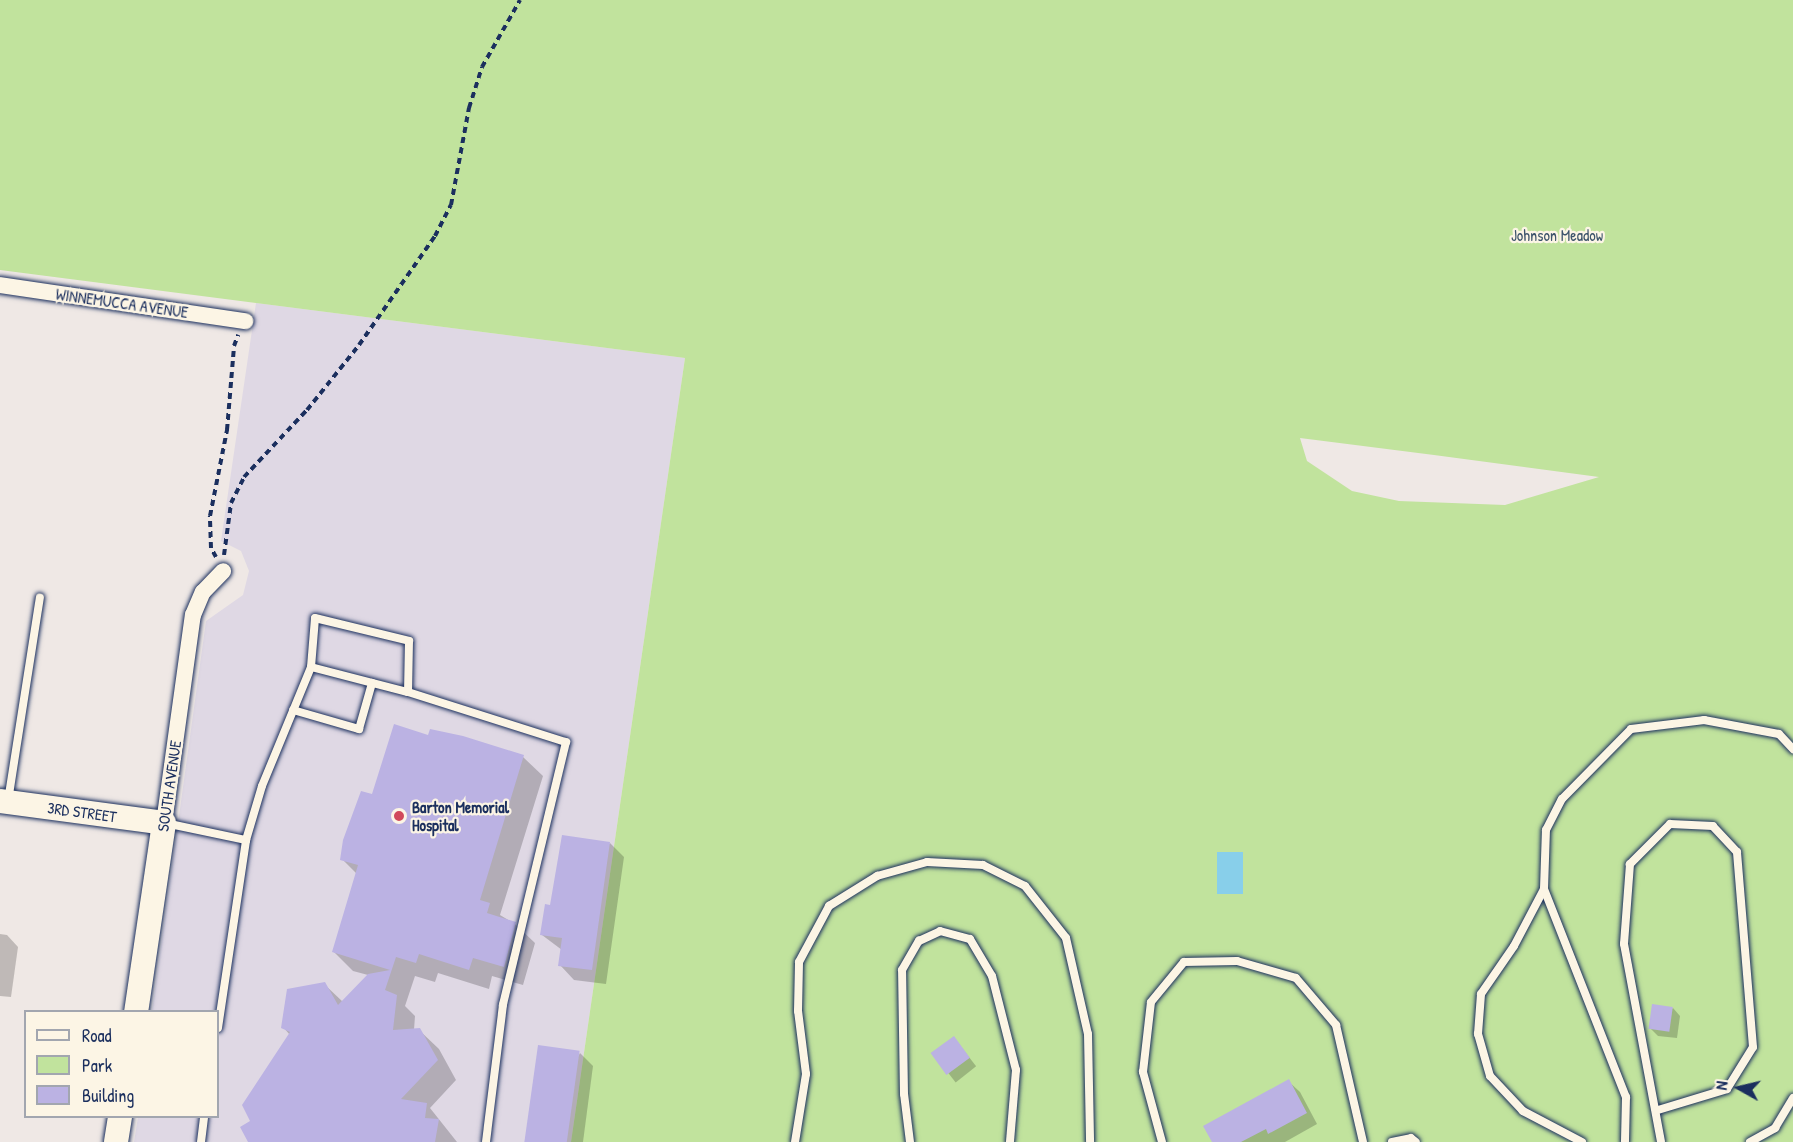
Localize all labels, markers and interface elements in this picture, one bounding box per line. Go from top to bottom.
park label: Johnson Meadow [1511,225,1603,245]
street label: WINNEMUCCA AVENUE [55,284,189,322]
street label: SOUTH AVENUE [153,739,185,833]
place label: Barton Memorial Hospital [412,797,509,835]
street label: 3RD STREET [46,798,118,826]
marker: Barton Memorial Hospital [390,807,408,825]
legend [24,1010,219,1118]
text: Road [82,1023,112,1048]
text: Park [82,1053,112,1078]
north arrow [1709,1058,1769,1118]
text: N [1710,1080,1733,1091]
text: Building [82,1083,134,1108]

